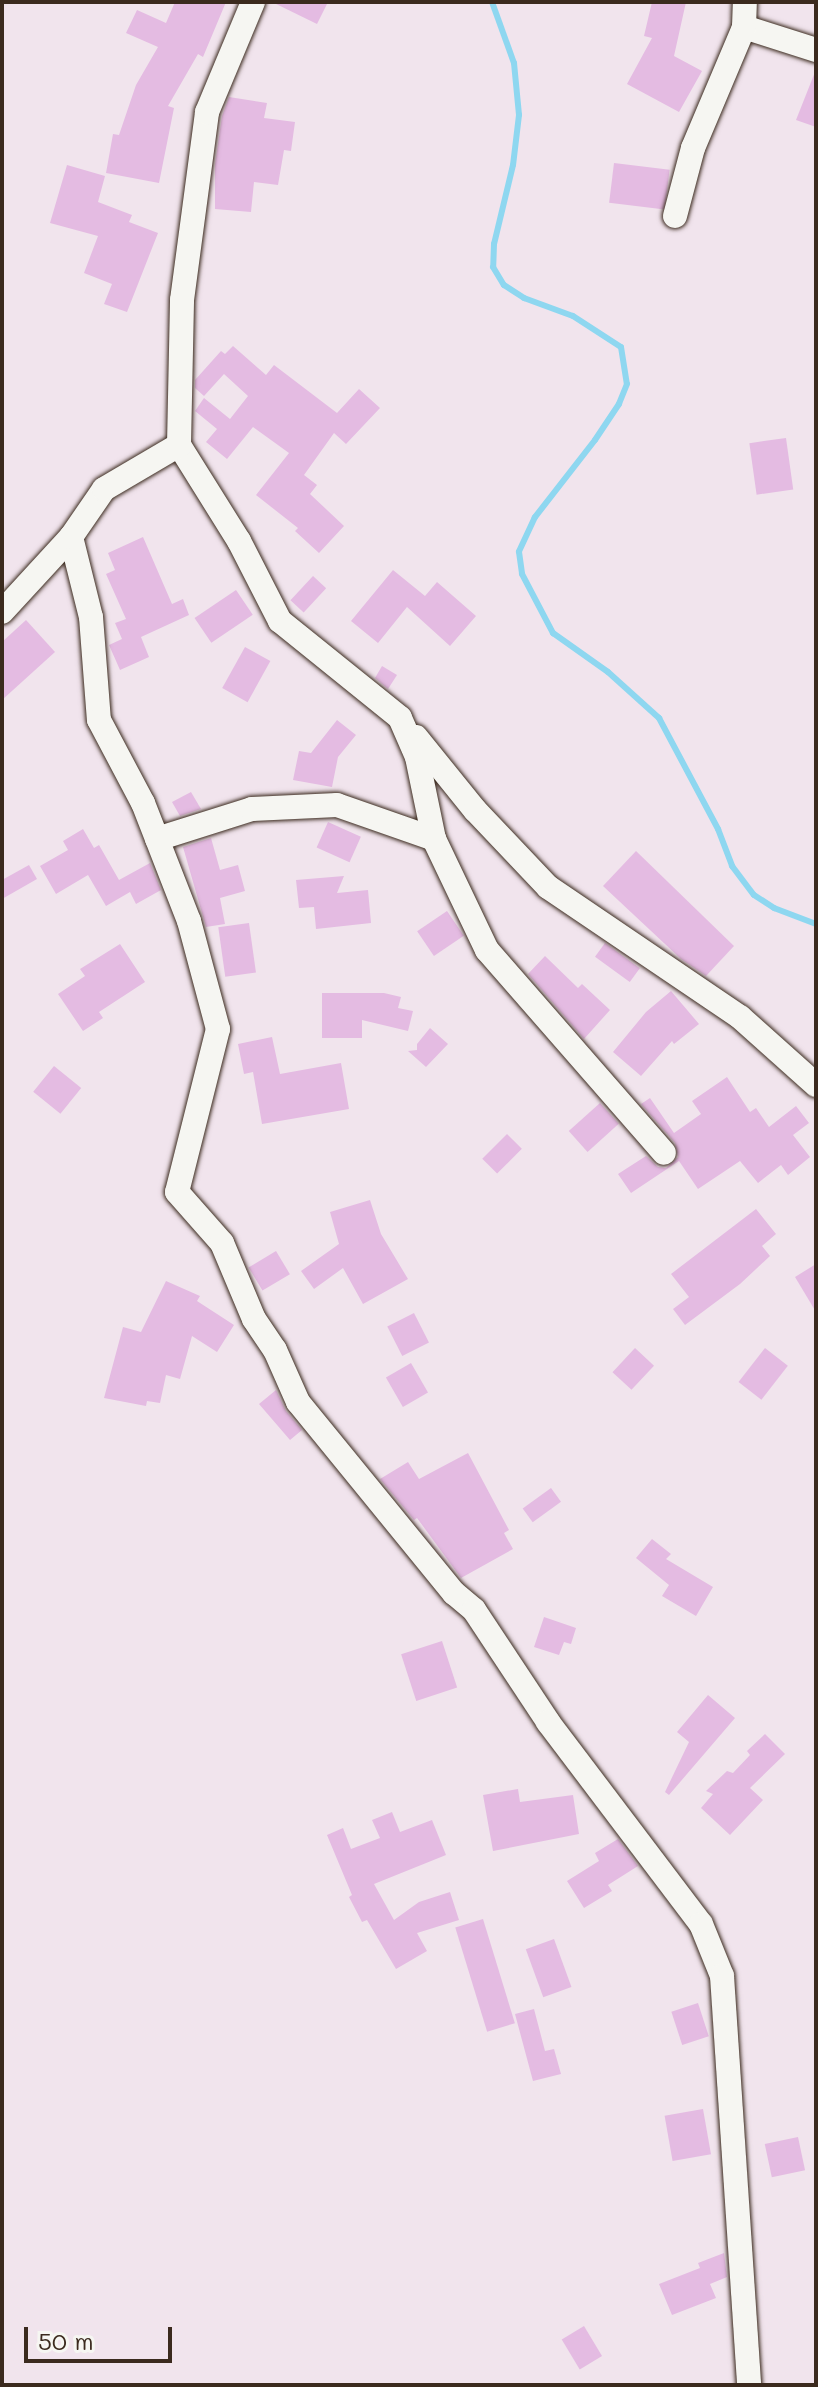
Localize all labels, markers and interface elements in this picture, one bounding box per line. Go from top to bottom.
scale bar [28,2311,176,2361]
text: 50 m [38,2325,94,2356]

